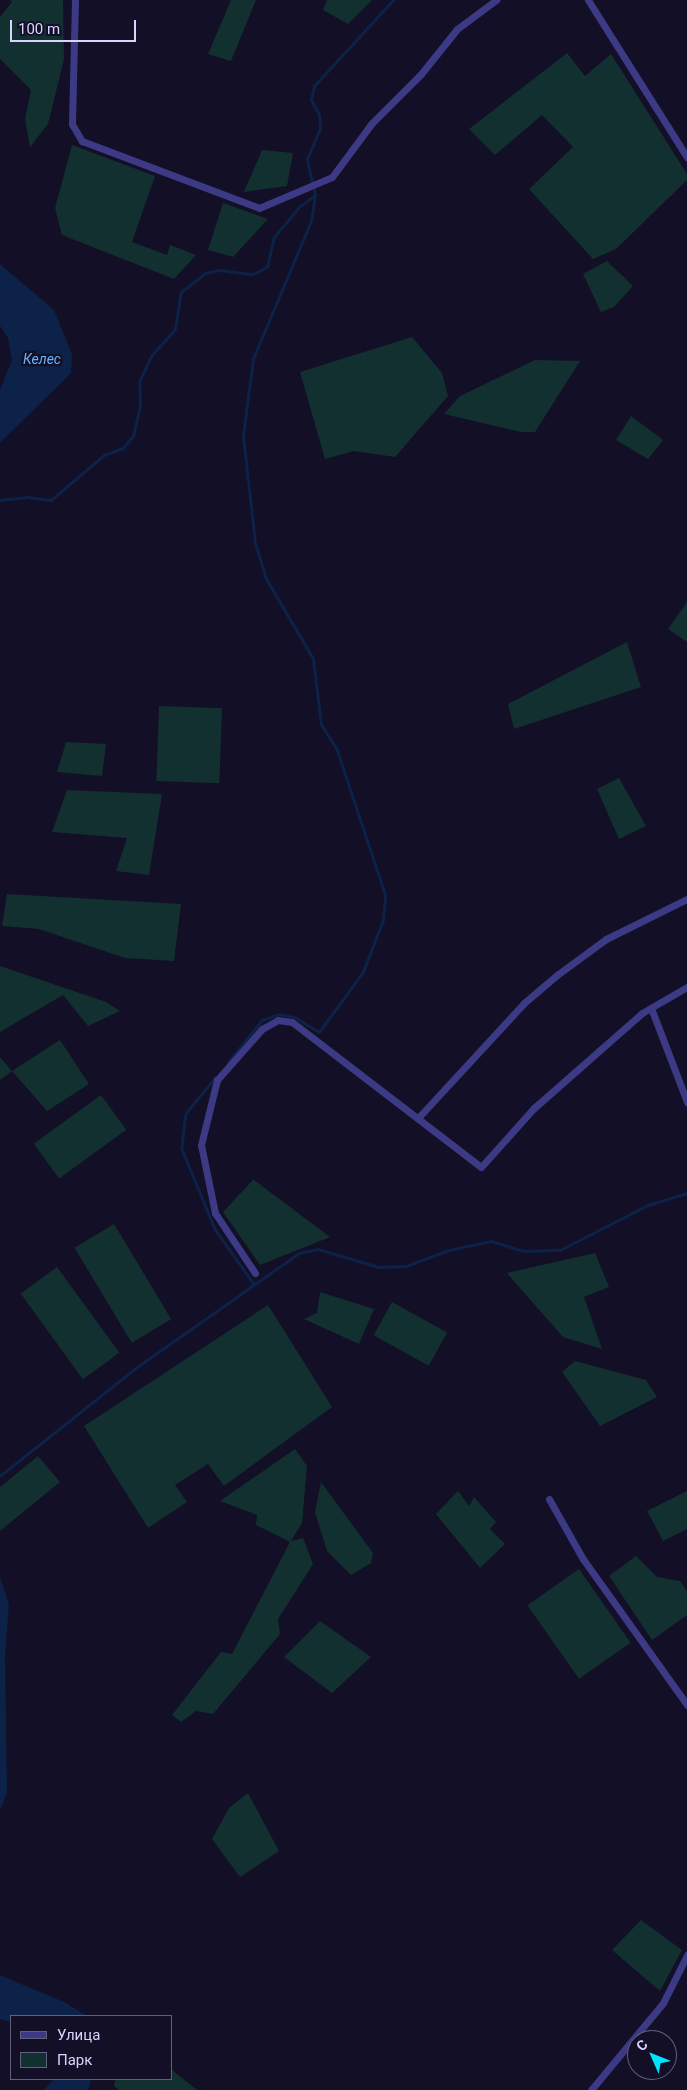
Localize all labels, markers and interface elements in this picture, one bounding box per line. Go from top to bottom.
scale bar [12,10,139,42]
text: 100 m [18,20,60,38]
water label: Келес [23,351,61,367]
legend [10,2015,172,2080]
text: Улица [57,2026,100,2044]
north arrow [627,2030,677,2080]
text: С [633,2036,651,2054]
text: Парк [57,2051,92,2069]

